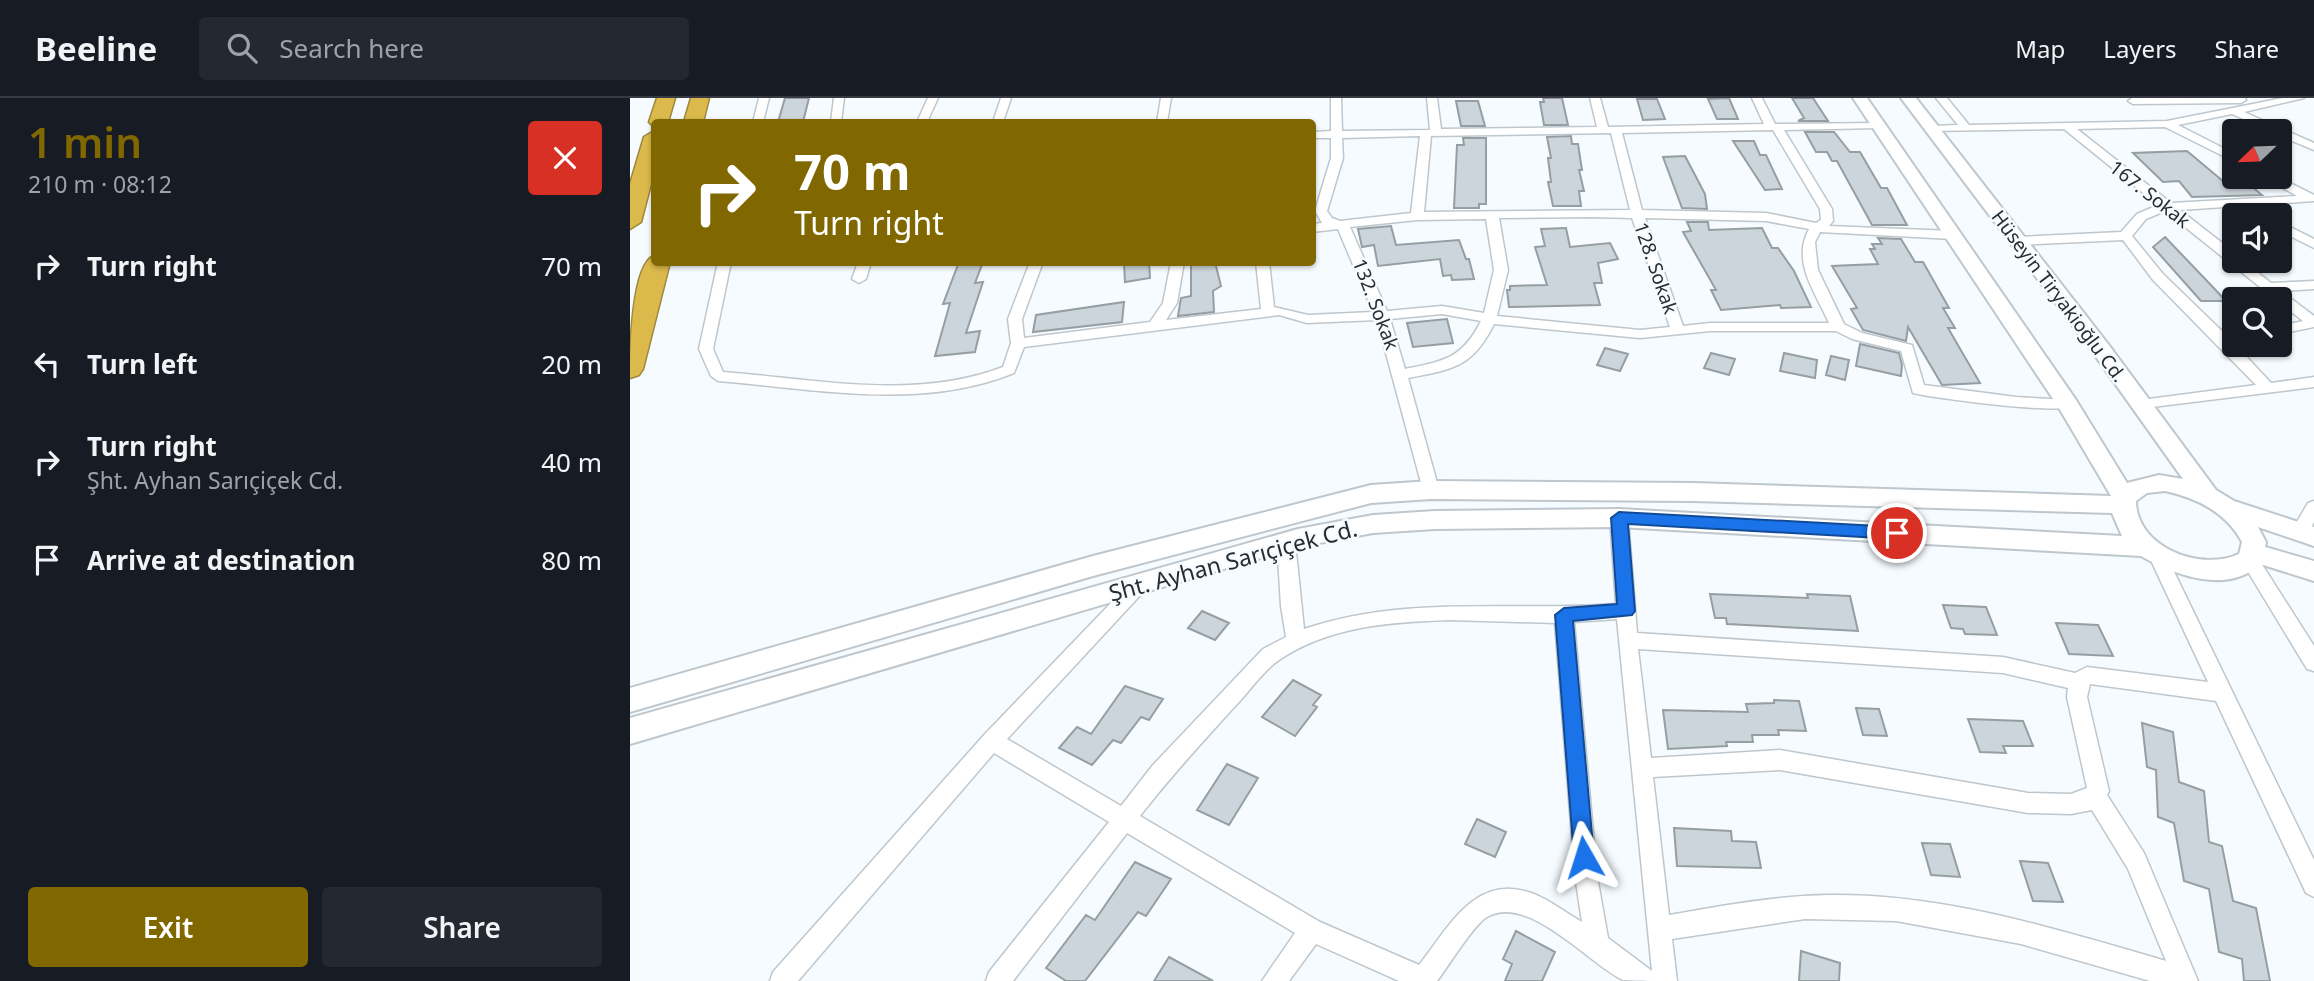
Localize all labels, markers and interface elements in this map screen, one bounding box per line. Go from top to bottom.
search box [199,17,689,80]
text: Beeline [35,26,157,71]
icon: search [223,29,261,67]
text: Search here [279,30,424,66]
text: Map [2015,32,2065,65]
text: Layers [2103,32,2177,65]
text: Share [2215,32,2279,65]
text: 1 min [28,113,142,170]
north arrow [2222,119,2292,189]
map controls [2222,119,2292,357]
button: close [528,121,602,195]
text: 70 m [794,138,911,204]
icon: right [679,147,770,238]
street label: 167. Sokak [2104,154,2196,234]
text: 210 m · 08:12 [28,168,172,200]
text: Turn right [794,201,944,244]
button: sound [2222,203,2292,273]
street label: Hüseyin Tiryakioğlu Cd. [1986,205,2132,387]
street label: 128. Sokak [1628,219,1684,317]
icon: right [28,247,66,285]
text: Turn right [87,248,217,284]
text: 70 m [541,248,602,284]
street label: 132. Sokak [1347,255,1405,353]
button: search [2222,287,2292,357]
icon: left [28,345,66,383]
text: Turn left [87,346,198,382]
text: 20 m [541,346,602,382]
text: Turn right [87,428,217,464]
icon: right [28,443,66,481]
text: 40 m [541,444,602,480]
text: Şht. Ayhan Sarıçiçek Cd. [87,464,343,496]
pin [1867,503,1927,563]
street label: Şht. Ayhan Sarıçiçek Cd. [1105,511,1361,609]
icon: arrive [1878,514,1916,552]
icon: arrive [28,541,66,579]
text: Arrive at destination [87,542,356,578]
text: 80 m [541,542,602,578]
position arrow [1547,820,1621,894]
button: Exit [28,887,308,967]
button: Share [322,887,602,967]

